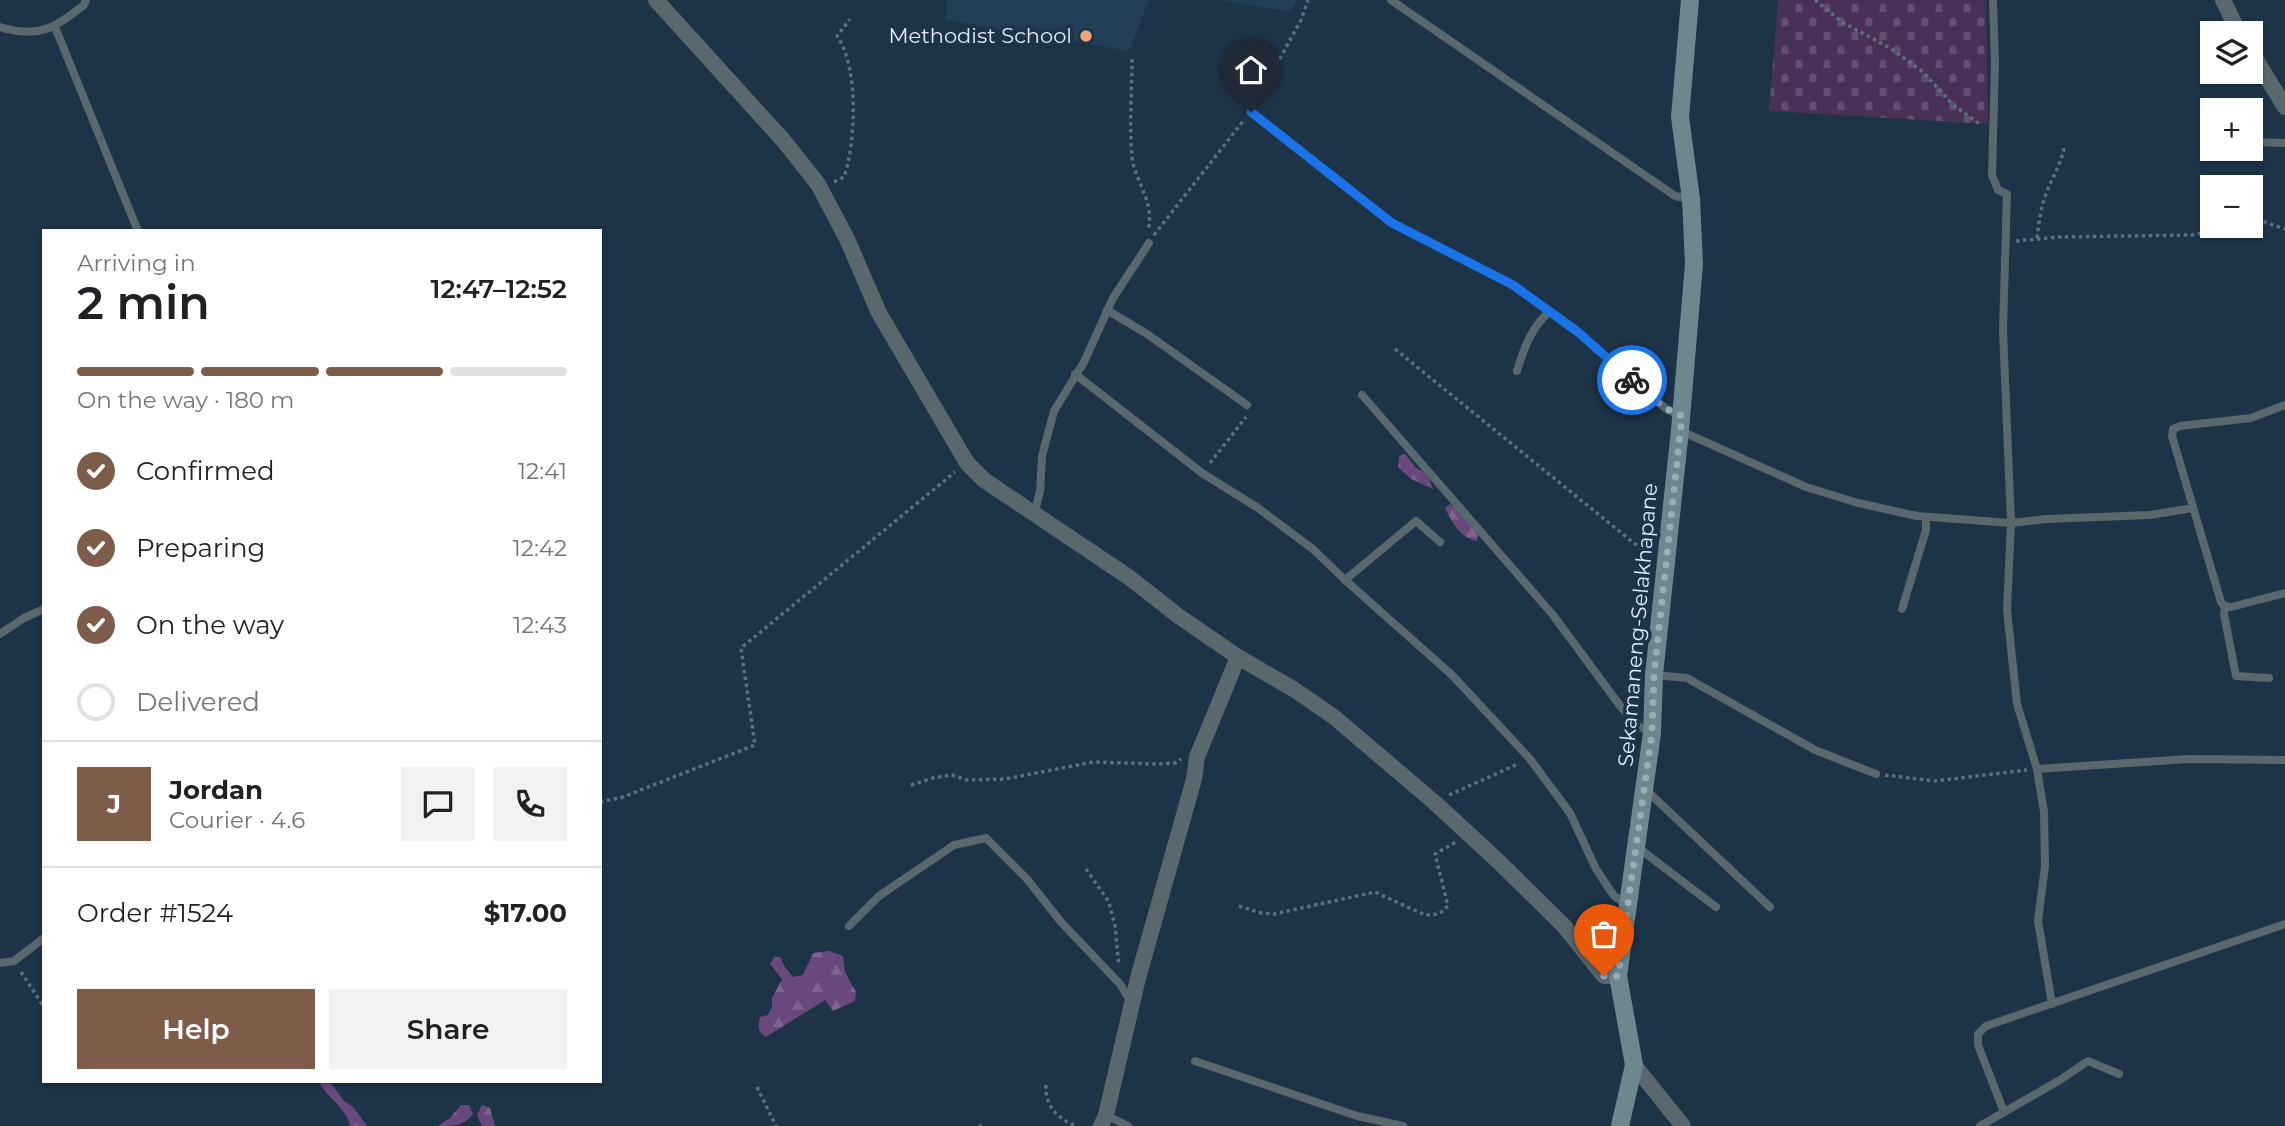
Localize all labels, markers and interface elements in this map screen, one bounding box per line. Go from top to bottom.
map controls [2200,21,2263,238]
button: layers [2200,21,2263,84]
place label: Methodist School [888,23,1072,48]
marker: Methodist School [1078,28,1094,44]
pin [1221,40,1281,112]
icon: home [1232,51,1270,89]
button: + [2200,98,2263,161]
button: − [2200,175,2263,238]
text: Arriving in [77,249,196,277]
text: 12:47–12:52 [431,273,567,305]
text: 2 min [77,274,210,331]
courier [1597,345,1667,415]
icon: bike [1613,361,1651,399]
text: On the way · 180 m [77,386,295,414]
icon: check [77,452,115,490]
text: Confirmed [136,455,275,487]
text: 12:41 [518,457,567,485]
street label: Sekamaneng-Selakhapane [1613,482,1662,768]
icon: check [77,529,115,567]
text: Preparing [136,532,265,564]
text: 12:42 [513,534,567,562]
icon: check [77,606,115,644]
text: On the way [136,609,284,641]
text: 12:43 [513,611,567,639]
text: Delivered [136,686,260,718]
button: chat [401,767,475,841]
button: phone [493,767,567,841]
text: Jordan [169,774,263,806]
text: J [107,788,121,820]
text: Courier · 4.6 [169,806,305,834]
text: Order #1524 [77,897,233,929]
text: $17.00 [484,897,567,929]
pin [1574,904,1634,976]
icon: bag [1585,915,1623,953]
button: Help [77,989,315,1069]
button: Share [329,989,567,1069]

